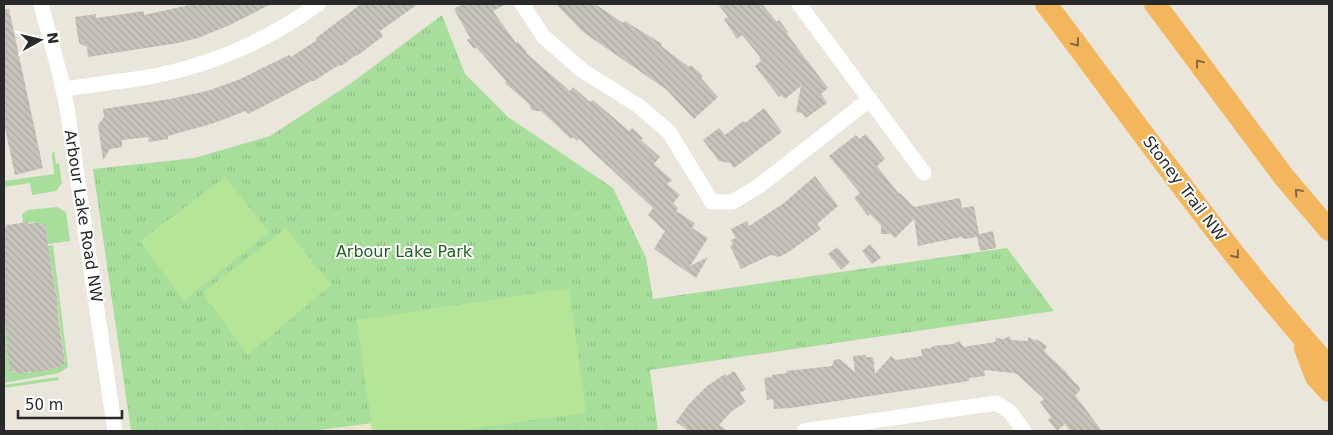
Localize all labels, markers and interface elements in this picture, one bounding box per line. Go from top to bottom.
north arrow [15,15,65,65]
text: N [44,31,62,45]
one-way arrow [1070,37,1078,46]
one-way arrow [1196,59,1205,69]
street label: Arbour Lake Road NW [60,128,107,304]
street label: Stoney Trail NW [1139,132,1230,245]
one-way arrow [1294,189,1303,198]
park label: Arbour Lake Park [336,242,473,261]
one-way arrow [1231,250,1240,259]
scale bar [18,388,121,420]
text: 50 m [25,396,63,414]

